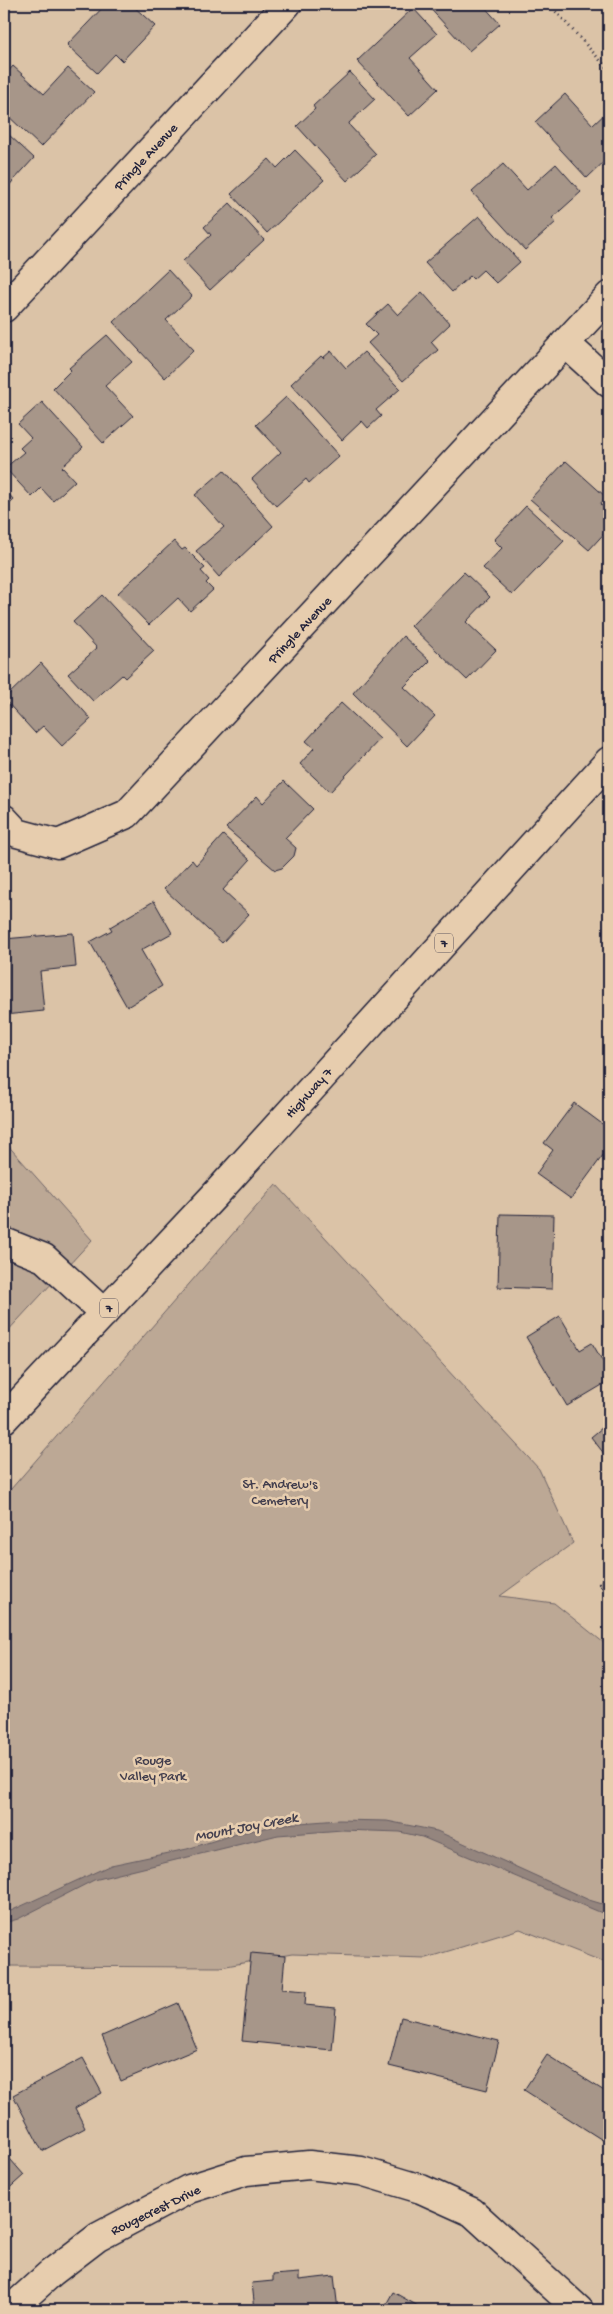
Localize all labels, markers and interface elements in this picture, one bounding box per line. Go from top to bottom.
street label: Pringle Avenue [111,120,183,196]
street label: Pringle Avenue [265,593,337,669]
road number: 7 [435,934,453,952]
street label: Highway 7 [283,1064,338,1123]
road number: 7 [100,1299,118,1318]
park label: St. Andrew's Cemetery [243,1477,318,1510]
park label: Rouge Valley Park [119,1753,188,1786]
water label: Mount Joy Creek [193,1809,301,1847]
street label: Rougecrest Drive [108,2182,205,2240]

